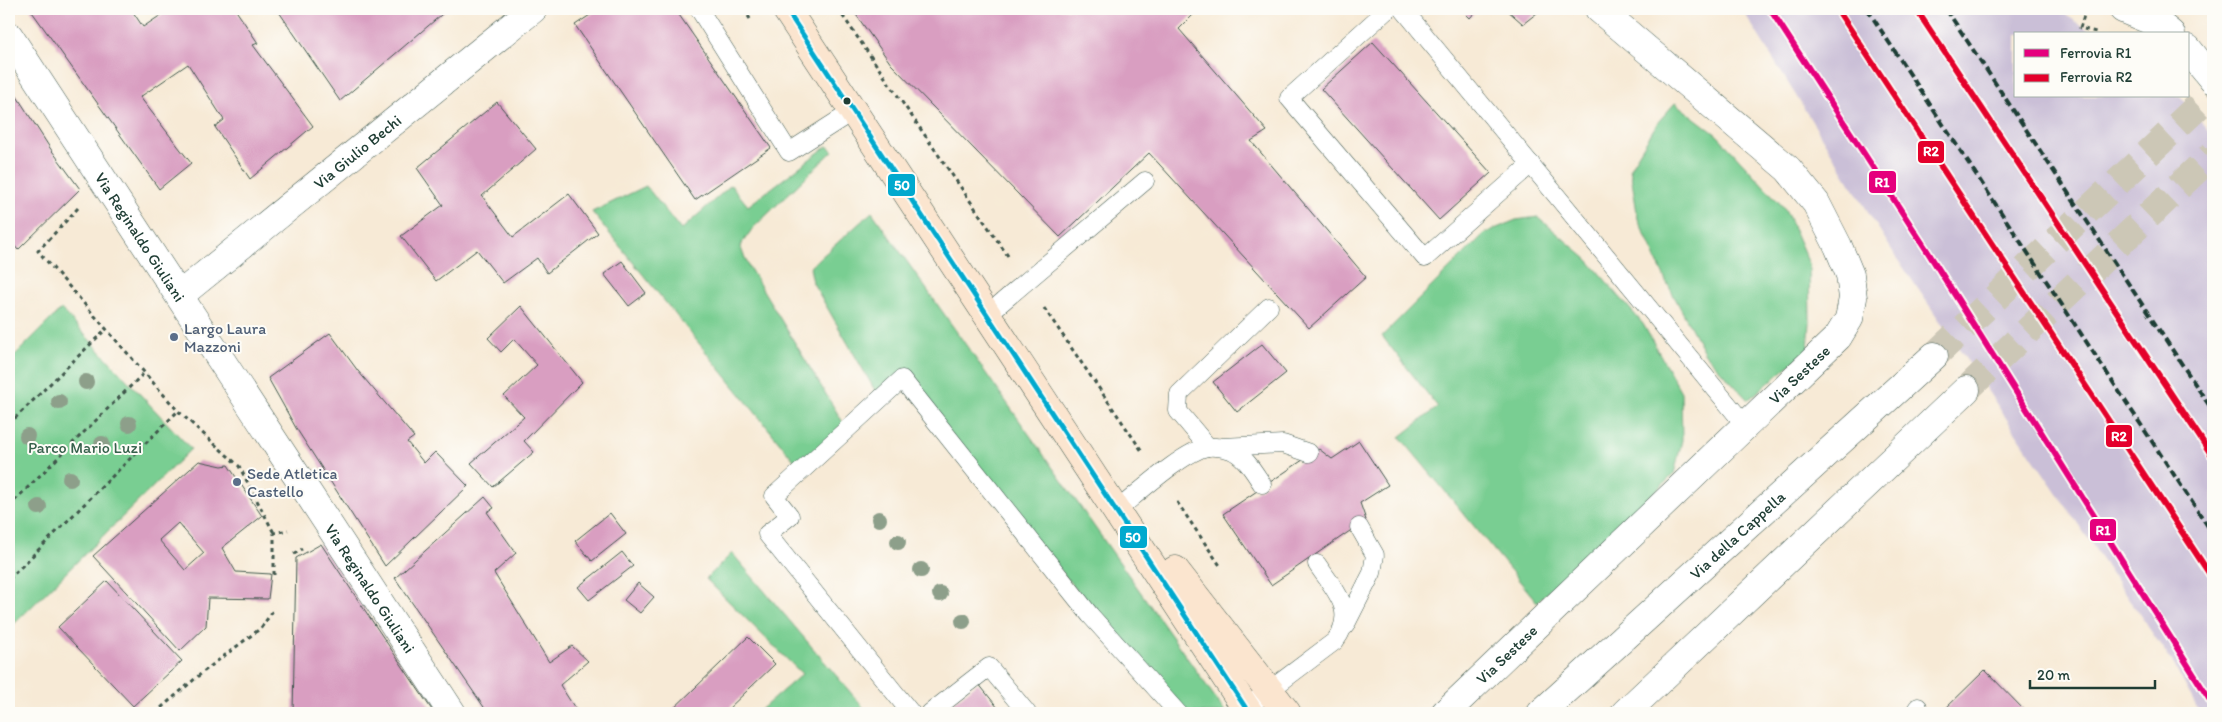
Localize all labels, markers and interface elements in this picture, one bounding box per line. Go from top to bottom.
legend [2014,32,2190,98]
text: Ferrovia R1 [2060,44,2132,62]
text: Ferrovia R2 [2060,68,2133,86]
unlabelled marker [842,96,852,106]
street label: Via Giulio Bechi [309,110,405,193]
line badge: R2 [1917,140,1945,164]
text: R2 [1923,143,1940,160]
street label: Via Reginaldo Giuliani [91,169,190,305]
line badge: R1 [1868,170,1897,194]
line badge: 50 [887,173,916,197]
text: R1 [1875,174,1890,191]
text: 50 [894,177,910,194]
place label: Largo Laura Mazzoni [184,319,266,356]
marker: Largo Laura Mazzoni [168,331,180,343]
street label: Via Sestese [1765,341,1834,408]
line badge: R2 [2105,424,2133,448]
text: R2 [2111,428,2128,445]
park label: Parco Mario Luzi [28,438,142,457]
place label: Sede Atletica Castello [247,464,338,501]
marker: Sede Atletica Castello [231,476,243,488]
street label: Via della Cappella [1686,486,1789,583]
line badge: R1 [2089,518,2117,542]
street label: Via Reginaldo Giuliani [321,520,420,656]
text: R1 [2096,522,2111,539]
line badge: 50 [1119,525,1148,549]
text: 50 [1125,529,1141,546]
street label: Via Sestese [1472,621,1541,688]
scale bar [2030,657,2154,689]
text: 20 m [2037,666,2071,684]

